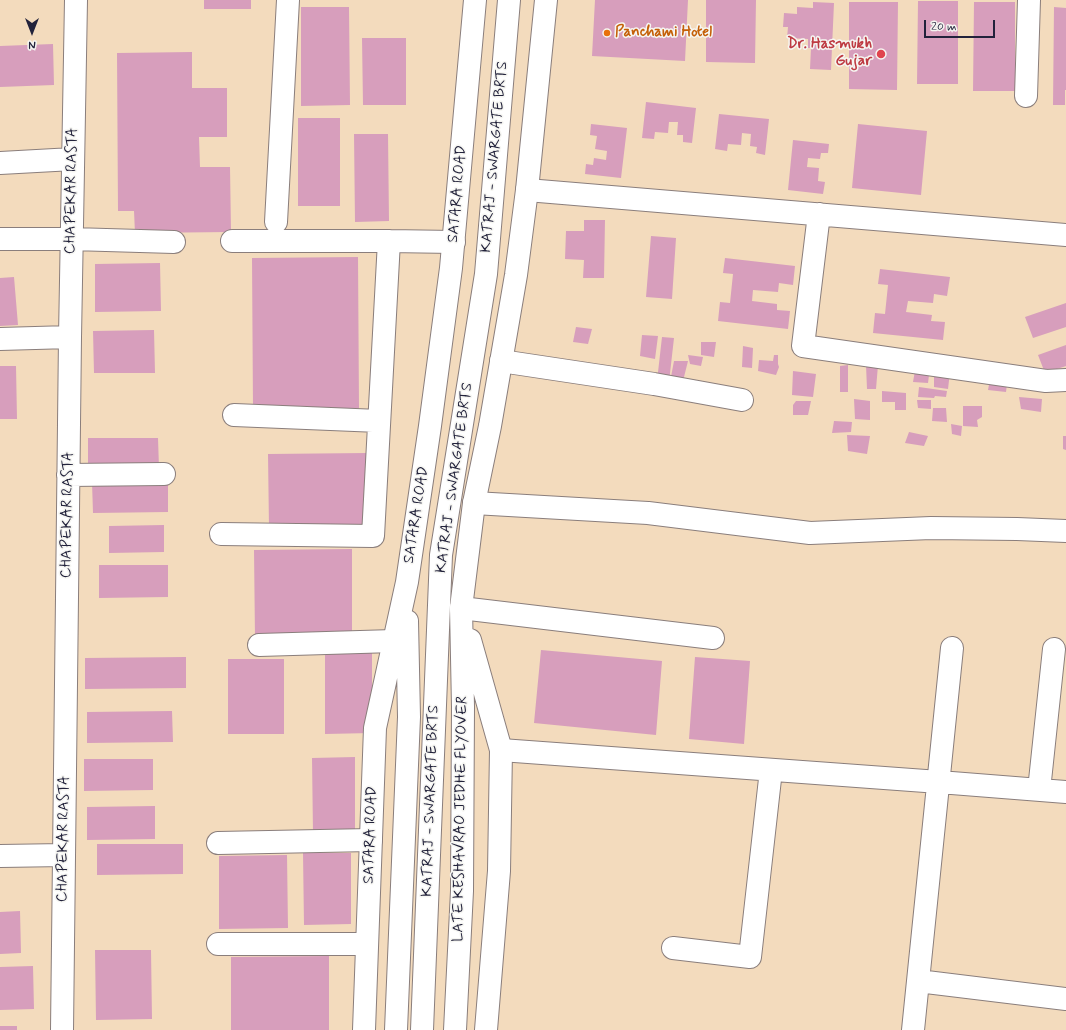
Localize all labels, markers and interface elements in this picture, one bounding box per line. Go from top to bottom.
north arrow [12,12,52,52]
scale bar [926,12,997,38]
text: 20 m [931,19,957,35]
place label: Panchami Hotel [615,24,712,42]
marker: Panchami Hotel [602,28,612,38]
place label: Dr. Hasmukh Gujar [787,36,872,71]
text: N [28,37,36,51]
marker: Dr. Hasmukh Gujar [875,48,887,60]
street label: KATRAJ - SWARGATE BRTS [478,61,512,253]
street label: CHAPEKAR RASTA [62,128,82,254]
street label: SATARA ROAD [445,144,471,244]
street label: KATRAJ - SWARGATE BRTS [433,382,477,574]
street label: CHAPEKAR RASTA [58,452,78,578]
street label: SATARA ROAD [400,465,434,565]
street label: LATE KESHAVRAO JEDHE FLYOVER [450,696,472,942]
street label: KATRAJ - SWARGATE BRTS [419,705,443,897]
street label: CHAPEKAR RASTA [54,776,74,902]
street label: SATARA ROAD [360,786,382,884]

